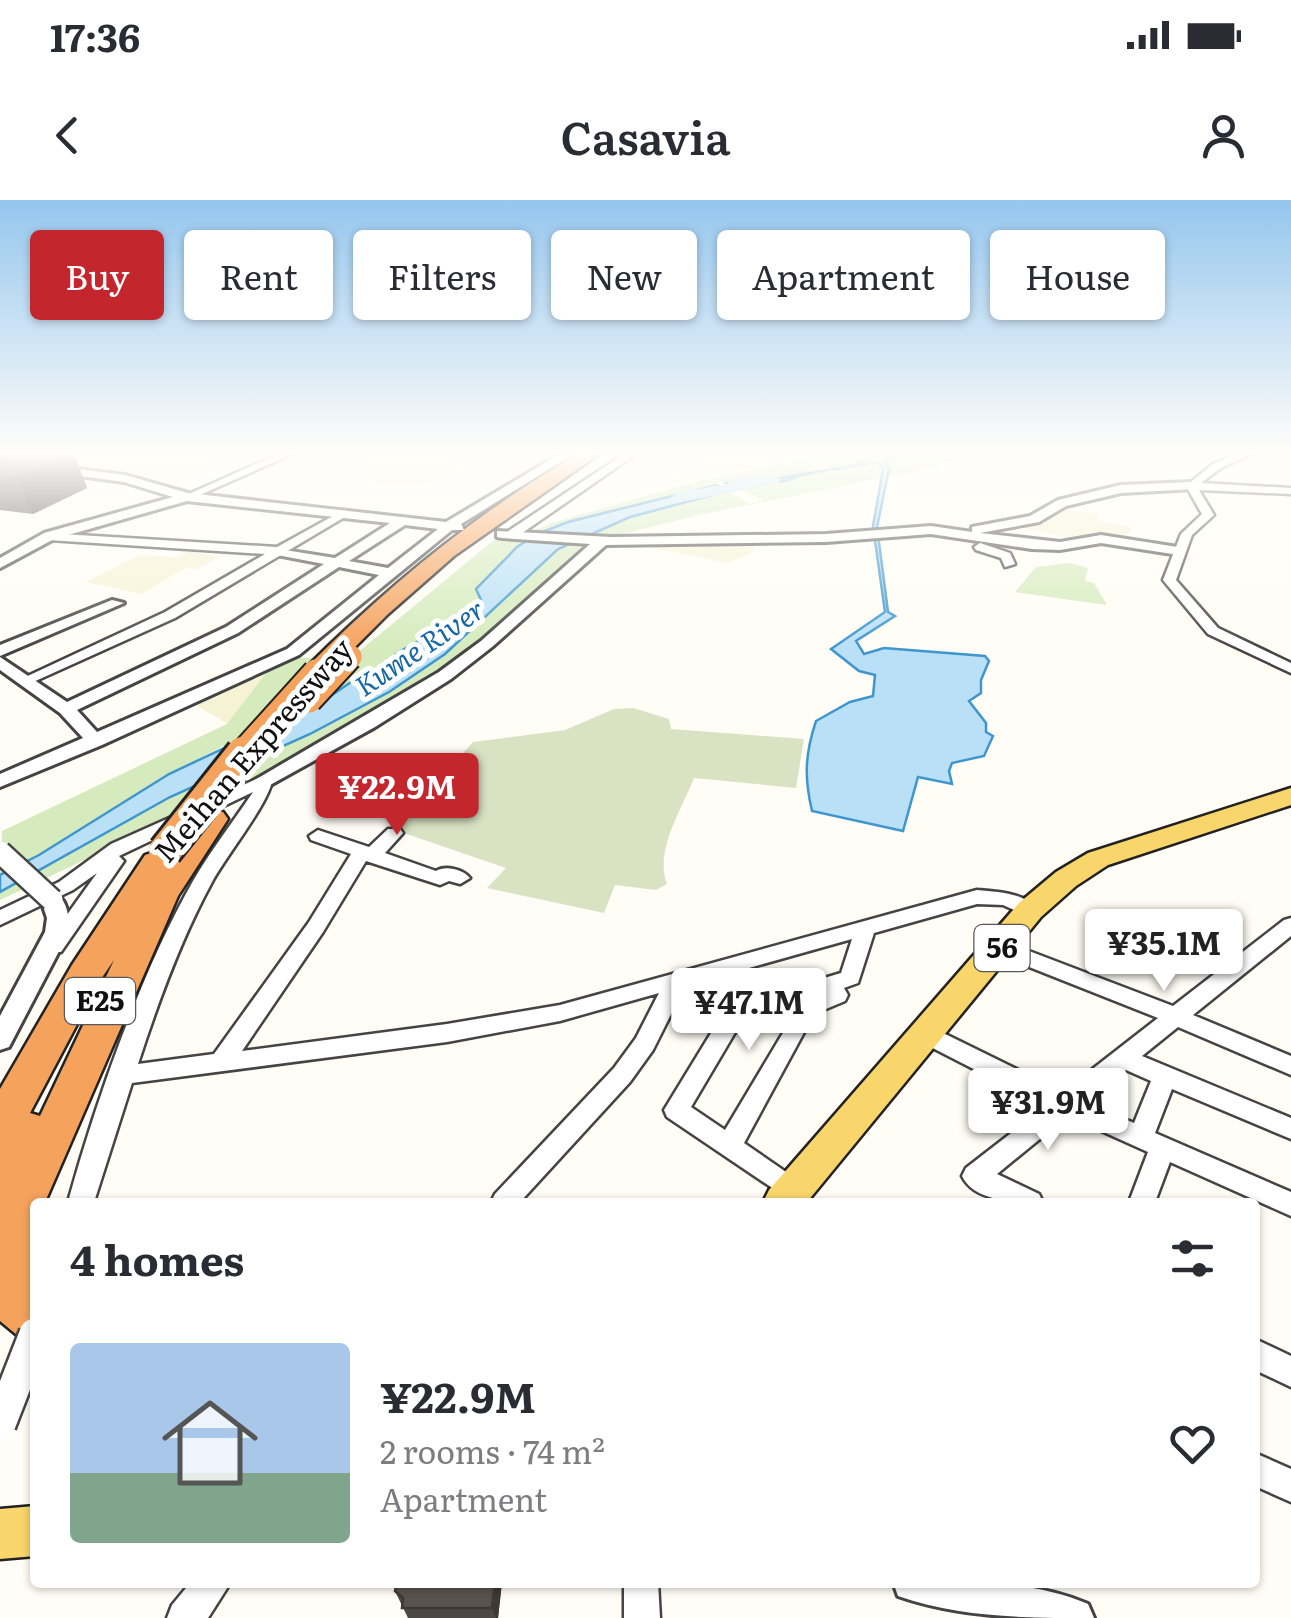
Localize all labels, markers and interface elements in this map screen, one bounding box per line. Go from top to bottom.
text: 17:36 [50,7,140,64]
text: Casavia [560,102,731,169]
icon: back [40,108,95,163]
icon: person [1196,108,1251,163]
chip: Buy [30,230,164,320]
chip: Rent [184,230,333,320]
chip: Filters [353,230,531,320]
chip: New [551,230,697,320]
chip: Apartment [717,230,970,320]
chip: House [990,230,1165,320]
water label: Kume River [346,587,492,705]
street label: Meihan Expressway [142,627,362,871]
pin: ¥22.9M [316,753,478,838]
text: ¥22.9M [338,761,456,809]
pin: ¥35.1M [1083,909,1245,994]
text: ¥35.1M [1107,917,1221,965]
road number: 56 [974,925,1030,971]
pin: ¥47.1M [668,968,830,1053]
text: ¥47.1M [693,976,805,1024]
road number: E25 [65,978,135,1024]
pin: ¥31.9M [967,1068,1129,1153]
text: ¥31.9M [990,1076,1106,1124]
text: 4 homes [70,1227,244,1289]
icon: filters [1165,1231,1220,1286]
text: ¥22.9M [380,1364,536,1426]
icon: home [150,1383,270,1503]
icon: heart [1165,1416,1220,1471]
text: 2 rooms · 74 m² [380,1426,605,1474]
text: Apartment [380,1474,547,1522]

